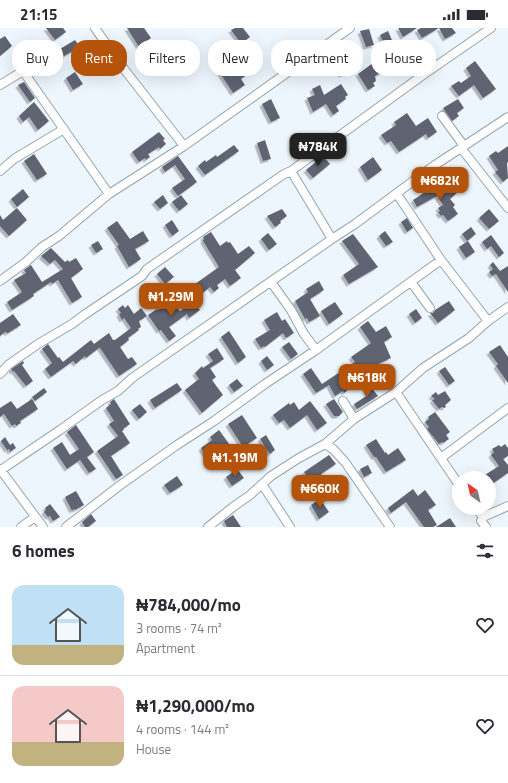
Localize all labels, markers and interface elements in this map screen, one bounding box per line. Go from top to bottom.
text: 21:15 [20,3,57,26]
chip: Buy [12,40,63,76]
chip: Rent [71,40,127,76]
chip: Filters [135,40,200,76]
chip: New [208,40,263,76]
chip: Apartment [271,40,363,76]
chip: House [371,40,436,76]
pin: ₦784K [290,133,346,167]
text: ₦784K [299,136,337,156]
pin: ₦682K [412,167,468,201]
text: ₦682K [421,170,459,190]
pin: ₦1.29M [138,283,204,317]
text: ₦1.29M [148,286,194,306]
pin: ₦618K [339,364,395,398]
text: ₦618K [348,367,386,387]
pin: ₦1.19M [202,444,268,478]
text: ₦1.19M [212,447,258,467]
north arrow [452,471,496,515]
map controls [452,471,496,515]
pin: ₦660K [292,475,348,509]
text: ₦660K [301,478,339,498]
text: 6 homes [12,538,75,564]
icon: filters [474,540,496,562]
text: ₦784,000/mo [136,592,241,618]
icon: home [44,601,92,649]
icon: heart [474,614,496,636]
text: 3 rooms · 74 m² [136,618,222,638]
text: Apartment [136,638,195,658]
text: ₦1,290,000/mo [136,693,255,719]
icon: home [44,702,92,750]
icon: heart [474,715,496,737]
text: 4 rooms · 144 m² [136,719,229,739]
text: House [136,739,171,759]

